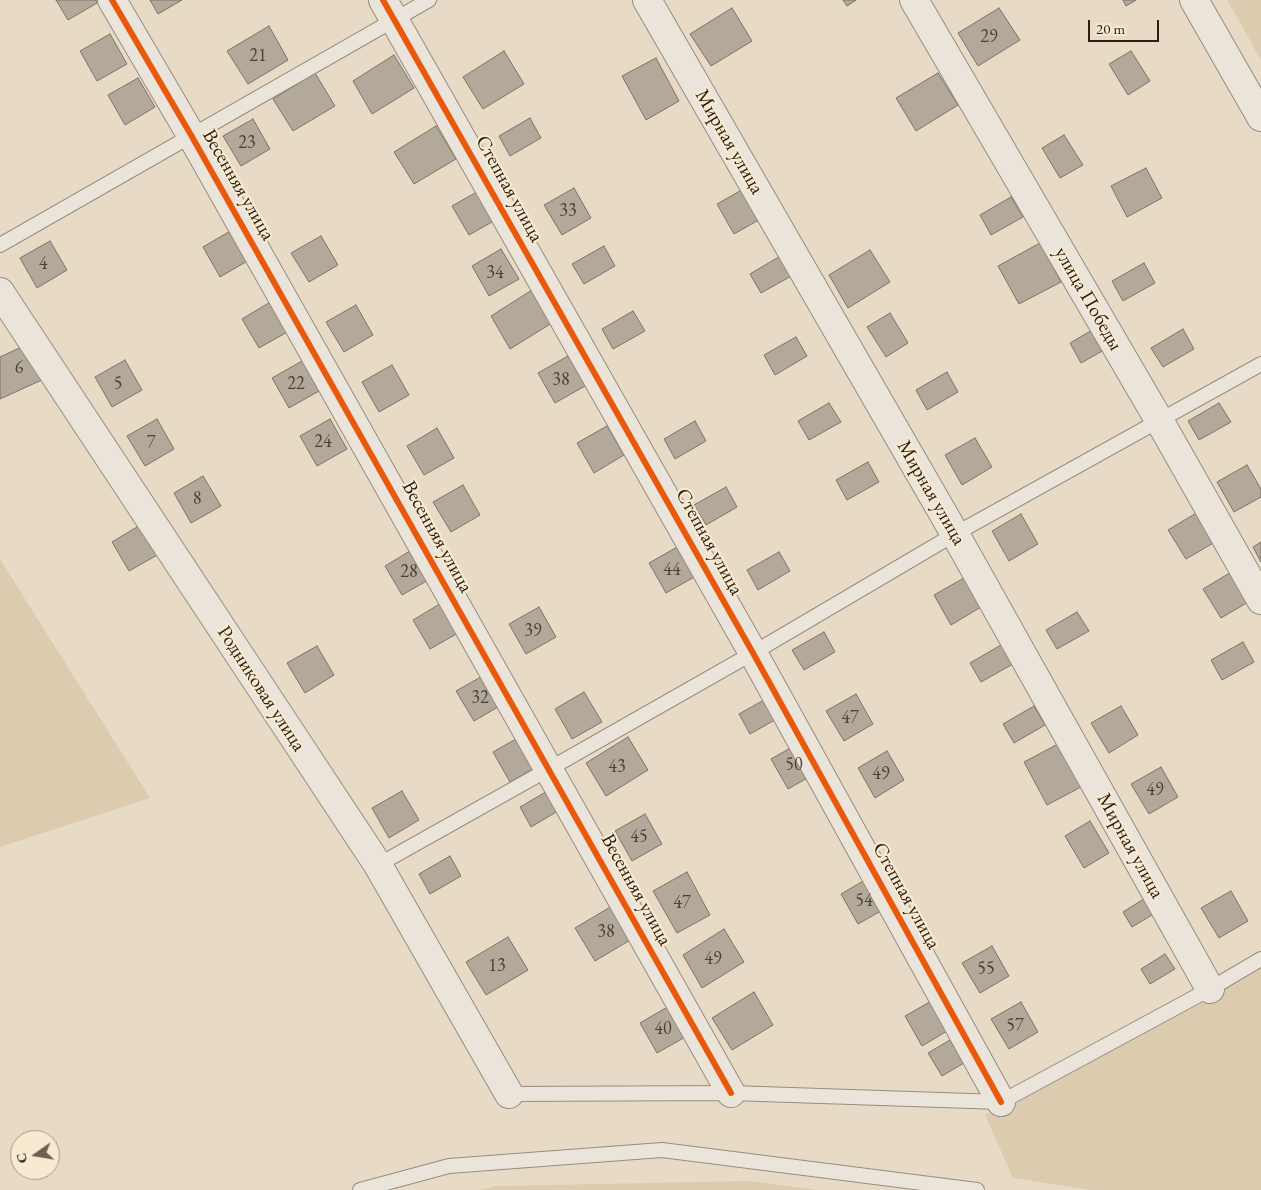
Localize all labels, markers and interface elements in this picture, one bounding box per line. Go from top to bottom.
scale bar [1091,10,1162,42]
text: 20 m [1096,19,1125,38]
house number: 29 [980,26,998,48]
house number: 21 [249,45,267,67]
street label: Мирная улица [689,85,769,199]
street label: Весенняя улица [197,125,279,245]
street label: Степная улица [470,131,548,247]
house number: 23 [238,132,256,154]
house number: 33 [559,200,577,222]
street label: улица Победы [1049,243,1127,355]
house number: 4 [39,253,47,275]
house number: 34 [486,262,504,284]
house number: 6 [15,357,23,379]
house number: 38 [552,369,570,391]
house number: 5 [114,373,122,395]
house number: 22 [287,373,305,395]
house number: 24 [314,431,332,453]
house number: 7 [147,432,155,454]
street label: Мирная улица [891,436,971,550]
street label: Весенняя улица [396,477,478,597]
street label: Степная улица [670,484,748,600]
house number: 8 [193,488,201,510]
house number: 44 [663,559,681,581]
house number: 28 [400,561,418,583]
house number: 39 [524,620,542,642]
street label: Родниковая улица [212,622,310,756]
house number: 32 [471,687,489,709]
house number: 47 [841,707,859,729]
house number: 50 [785,754,803,776]
house number: 43 [608,756,626,778]
house number: 49 [872,763,890,785]
house number: 49 [1146,779,1164,801]
street label: Мирная улица [1091,789,1169,903]
house number: 45 [630,826,648,848]
street label: Весенняя улица [595,830,677,950]
street label: Степная улица [867,838,945,954]
house number: 54 [855,890,873,912]
house number: 47 [673,892,691,914]
house number: 38 [597,921,615,943]
house number: 49 [704,948,722,970]
house number: 13 [488,955,506,977]
house number: 55 [977,958,995,980]
house number: 57 [1006,1015,1024,1037]
house number: 40 [654,1018,672,1040]
north arrow [10,1130,60,1180]
text: С [11,1151,31,1165]

